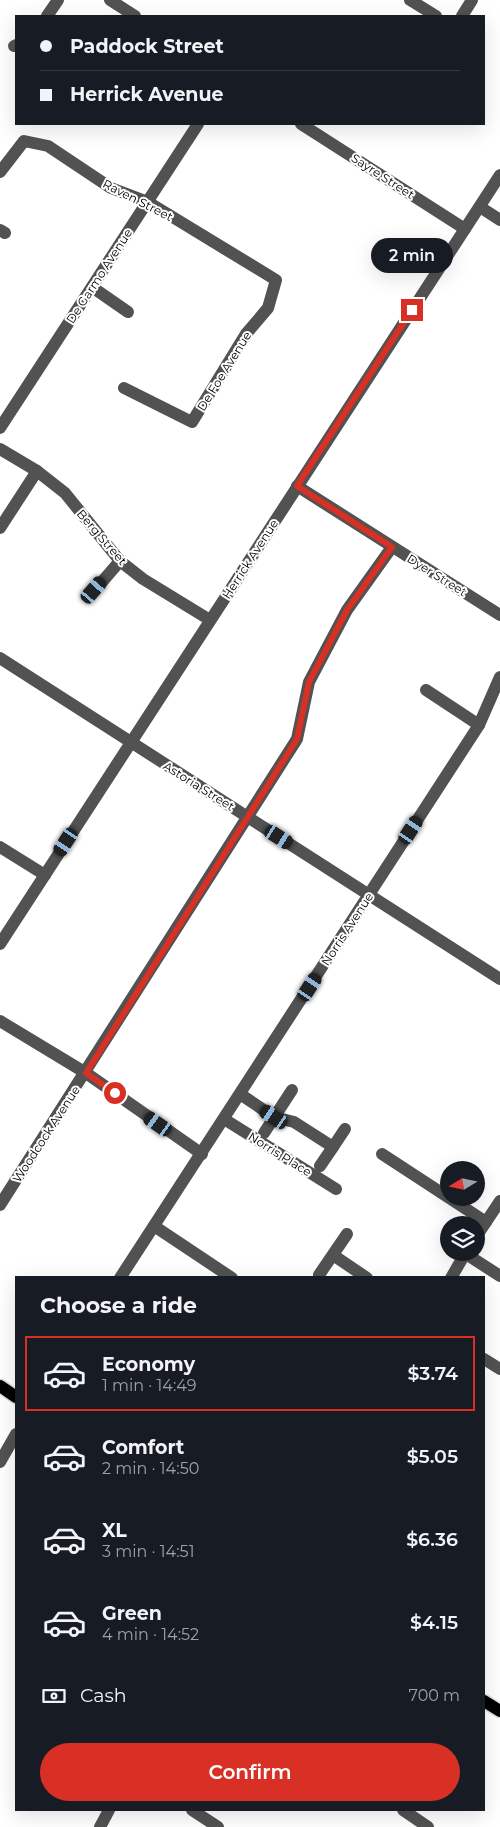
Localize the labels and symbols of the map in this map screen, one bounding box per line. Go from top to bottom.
street label: Sayre Street [349,150,417,202]
street label: Raven Street [100,176,176,224]
street label: De Garmo Avenue [63,226,135,326]
callout: 2 min [371,238,453,272]
route end [401,299,423,321]
street label: De Foe Avenue [194,328,254,414]
street label: Berg Street [74,506,130,568]
street label: Herrick Avenue [219,516,281,602]
street label: Dyer Street [404,551,470,599]
car [78,574,109,606]
street label: Astoria Street [161,758,237,814]
car [396,813,425,847]
car [262,823,295,851]
car [51,825,80,859]
street label: Norris Avenue [318,890,376,968]
car [295,970,324,1004]
route start [104,1082,126,1104]
street label: Woodcock Avenue [9,1083,83,1185]
car [257,1102,290,1132]
car [141,1109,174,1139]
street label: Norris Place [246,1129,314,1179]
north arrow [440,1161,485,1206]

